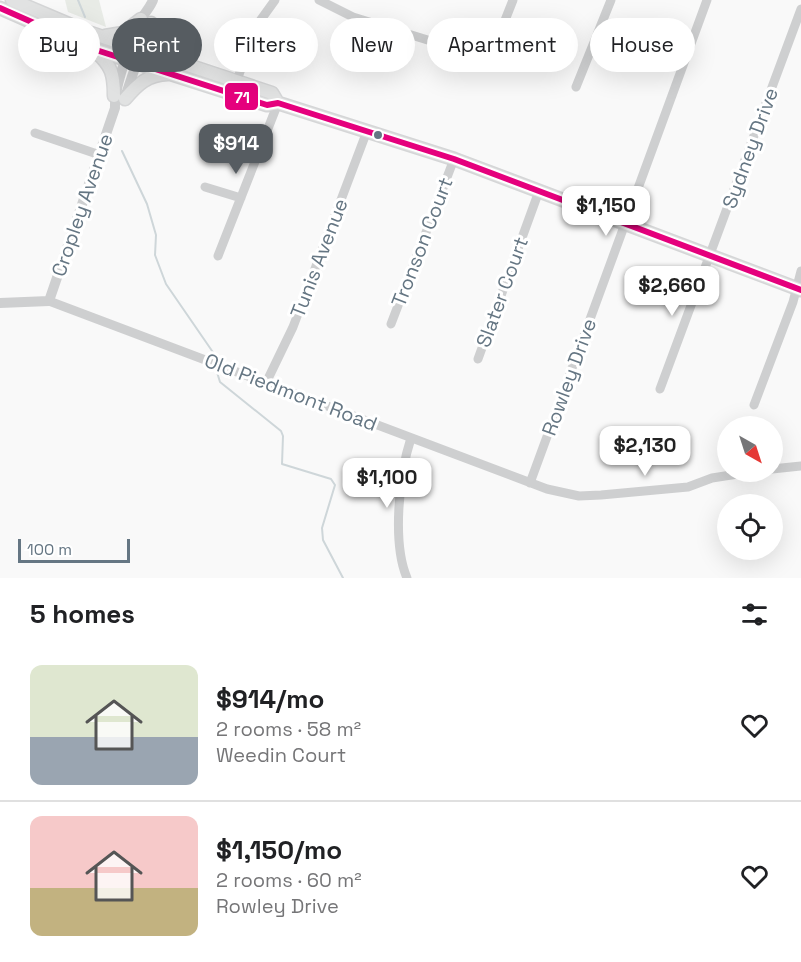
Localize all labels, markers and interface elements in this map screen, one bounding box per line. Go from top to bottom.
chip: Buy [18,18,100,72]
chip: Rent [112,18,202,72]
chip: Filters [214,18,318,72]
chip: New [330,18,415,72]
chip: Apartment [427,18,578,72]
chip: House [590,18,695,72]
line badge: 71 [224,82,259,111]
street label: Sydney Drive [716,84,784,212]
text: 71 [234,87,250,108]
pin: $914 [200,124,272,175]
unlabelled marker [372,129,384,141]
street label: Cropley Avenue [45,130,119,280]
text: $914 [213,130,259,156]
street label: Tronson Court [385,174,459,310]
pin: $1,150 [557,186,655,237]
text: $1,150 [576,192,636,218]
street label: Tunis Avenue [284,195,354,321]
street label: Slater Court [470,233,534,351]
pin: $2,660 [623,266,721,317]
text: $2,660 [638,272,706,298]
street label: Rowley Drive [536,315,602,439]
street label: Old Piedmont Road [201,347,381,437]
north arrow [717,416,783,482]
map controls [717,416,783,560]
pin: $2,130 [596,426,694,477]
text: $2,130 [614,432,677,458]
pin: $1,100 [338,458,436,509]
text: $1,100 [357,464,417,490]
button: locate [717,494,783,560]
scale bar [18,536,130,564]
text: 100 m [27,539,72,560]
text: 5 homes [30,597,135,631]
icon: filters [738,598,771,631]
text: $914/mo [216,682,324,716]
icon: home [78,689,150,761]
icon: heart [738,709,771,742]
text: 2 rooms · 58 m² [216,716,361,742]
text: Weedin Court [216,742,346,768]
text: $1,150/mo [216,833,342,867]
icon: home [78,840,150,912]
icon: heart [738,860,771,893]
text: 2 rooms · 60 m² [216,867,362,893]
text: Rowley Drive [216,893,339,919]

